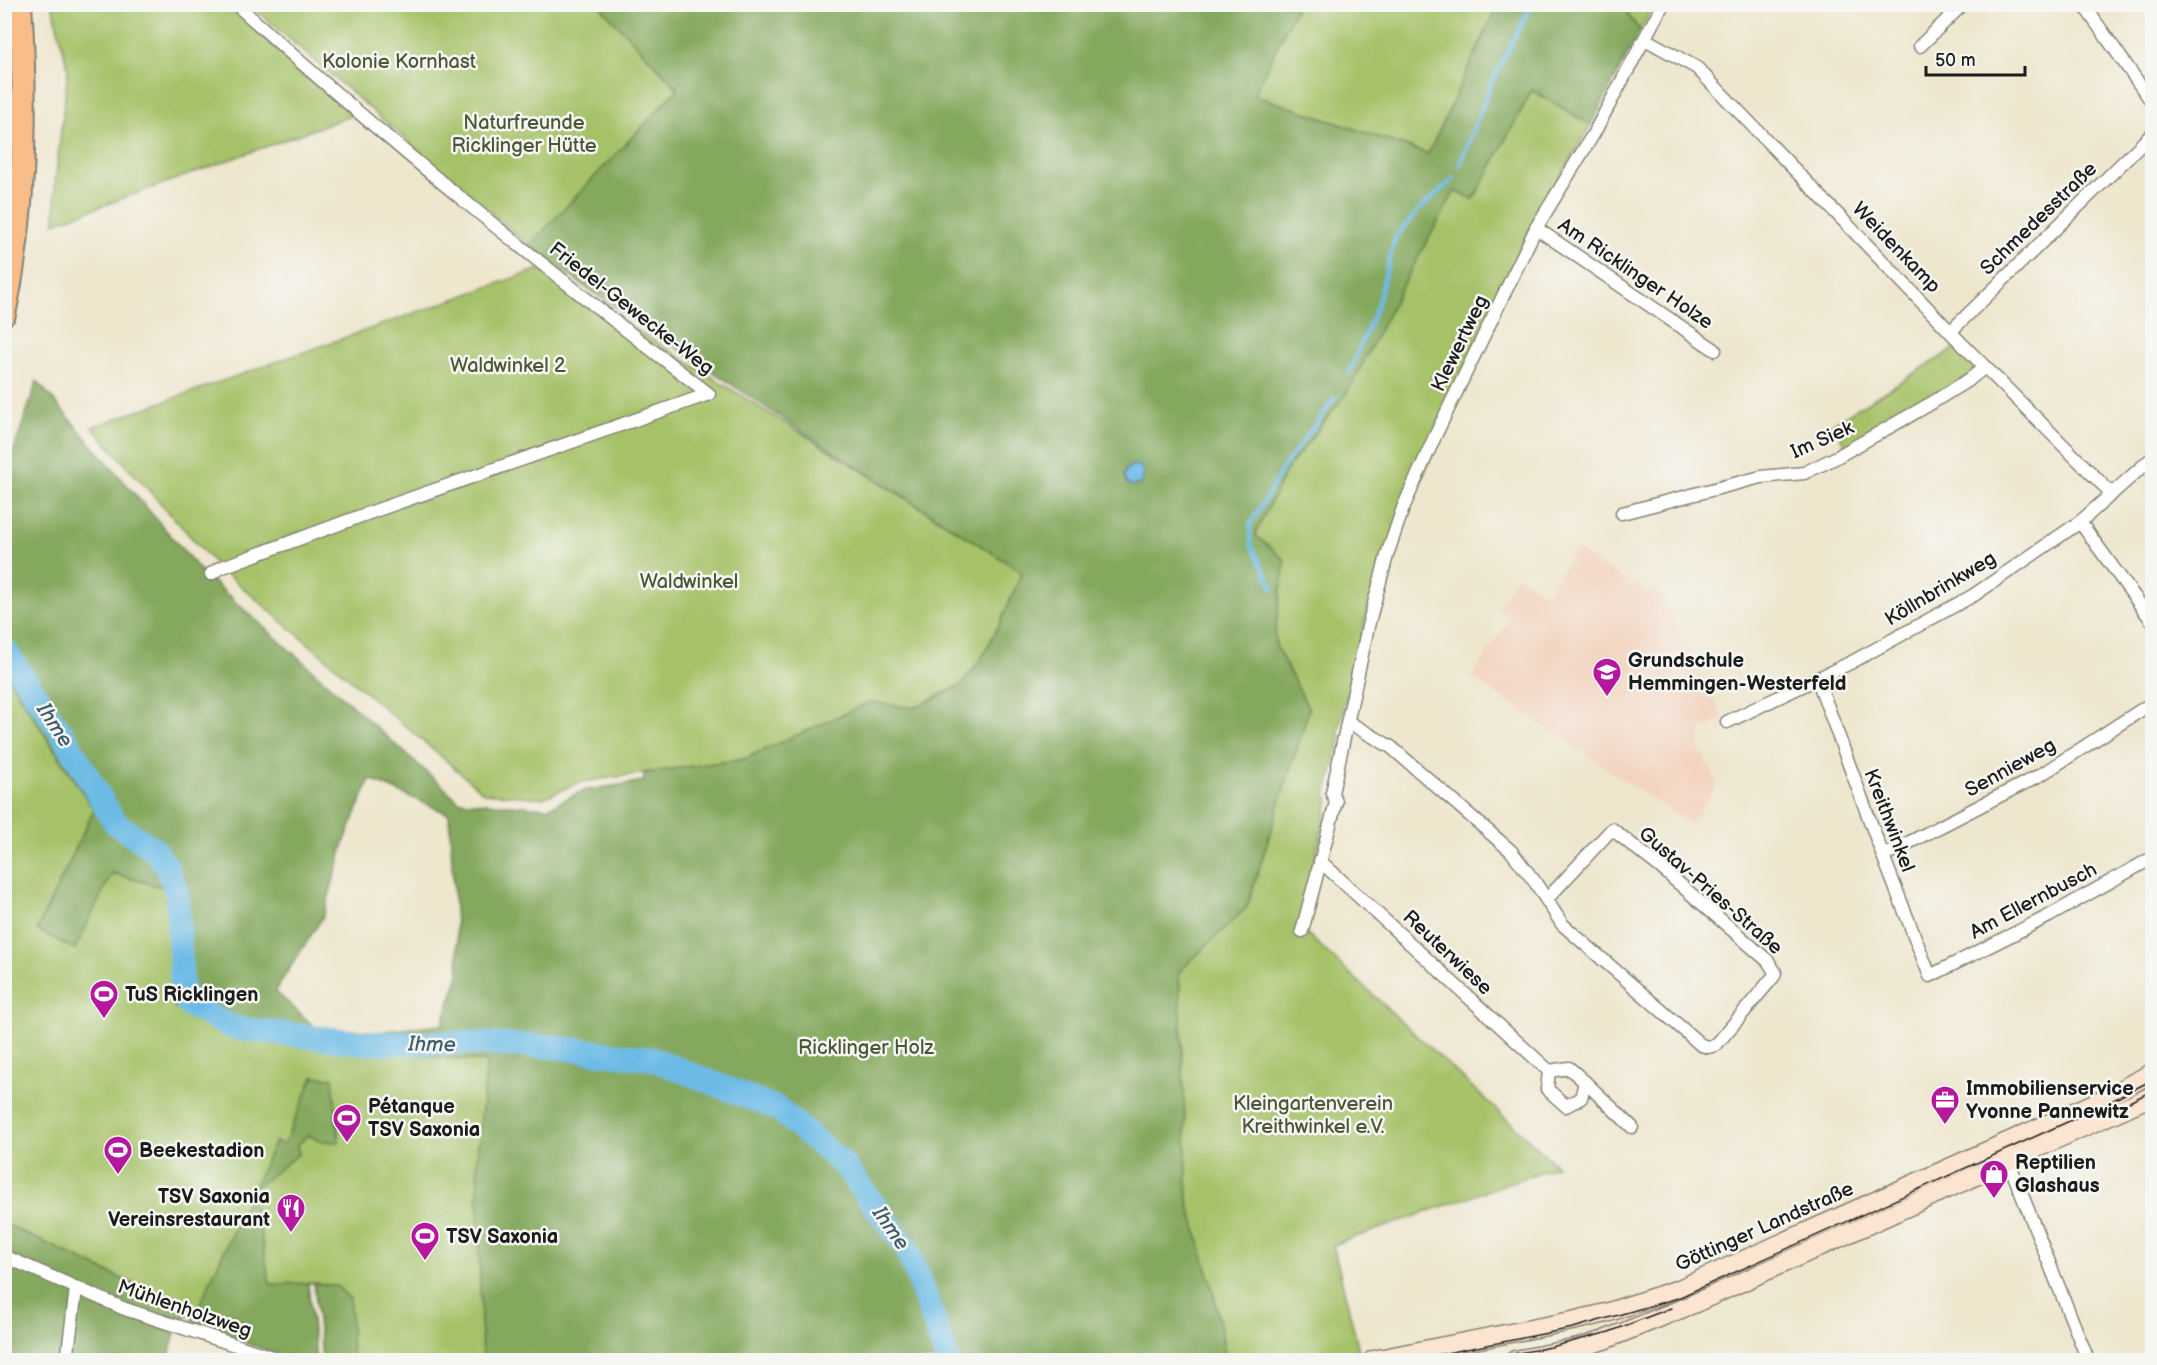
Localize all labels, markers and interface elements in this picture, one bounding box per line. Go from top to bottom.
scale bar [1926,39,2025,77]
park label: Kolonie Kornhast [322,50,476,74]
text: 50 m [1935,50,1976,71]
park label: Naturfreunde Ricklinger Hütte [451,111,597,158]
street label: Schmedesstraße [1975,157,2102,280]
street label: Weidenkamp [1847,197,1946,298]
street label: Am Ricklinger Holze [1553,213,1718,335]
street label: Friedel-Gewecke-Weg [544,237,718,380]
street label: Klewertweg [1426,291,1494,396]
park label: Waldwinkel 2 [450,354,566,378]
street label: Im Siek [1787,415,1858,464]
street label: Köllnbrinkweg [1881,546,2000,631]
park label: Waldwinkel [640,570,738,594]
place label: Grundschule Hemmingen-Westerfeld [1628,649,1846,696]
school or university icon: Grundschule Hemmingen-Westerfeld [1591,656,1623,698]
water label: Ihme [31,698,78,752]
street label: Sennieweg [1961,733,2060,803]
street label: Kreithwinkel [1858,765,1920,875]
street label: Gustav-Pries-Straße [1633,822,1787,960]
street label: Am Ellernbusch [1966,857,2101,944]
street label: Reuterwiese [1398,905,1497,1000]
sports icon: TuS Ricklingen [88,978,120,1020]
place label: TuS Ricklingen [125,983,258,1007]
water label: Ihme [407,1032,456,1057]
park label: Ricklinger Holz [798,1036,934,1060]
place label: Immobilienservice Yvonne Pannewitz [1966,1077,2134,1124]
office icon: Immobilienservice Yvonne Pannewitz [1929,1084,1961,1126]
park label: Kleingartenverein Kreithwinkel e.V. [1233,1092,1393,1139]
place label: Pétanque TSV Saxonia [368,1095,480,1142]
sports icon: Pétanque TSV Saxonia [331,1102,363,1144]
sports icon: Beekestadion [102,1134,134,1176]
place label: Beekestadion [139,1139,265,1163]
place label: Reptilien Glashaus [2015,1151,2100,1198]
shop icon: Reptilien Glashaus [1978,1158,2010,1200]
street label: Göttinger Landstraße [1672,1177,1857,1277]
place label: TSV Saxonia Vereinsrestaurant [108,1185,270,1232]
restaurant icon: TSV Saxonia Vereinsrestaurant [275,1192,307,1234]
water label: Ihme [866,1201,914,1255]
sports icon: TSV Saxonia [409,1220,441,1262]
place label: TSV Saxonia [446,1225,558,1249]
street label: Mühlenholzweg [115,1275,255,1343]

